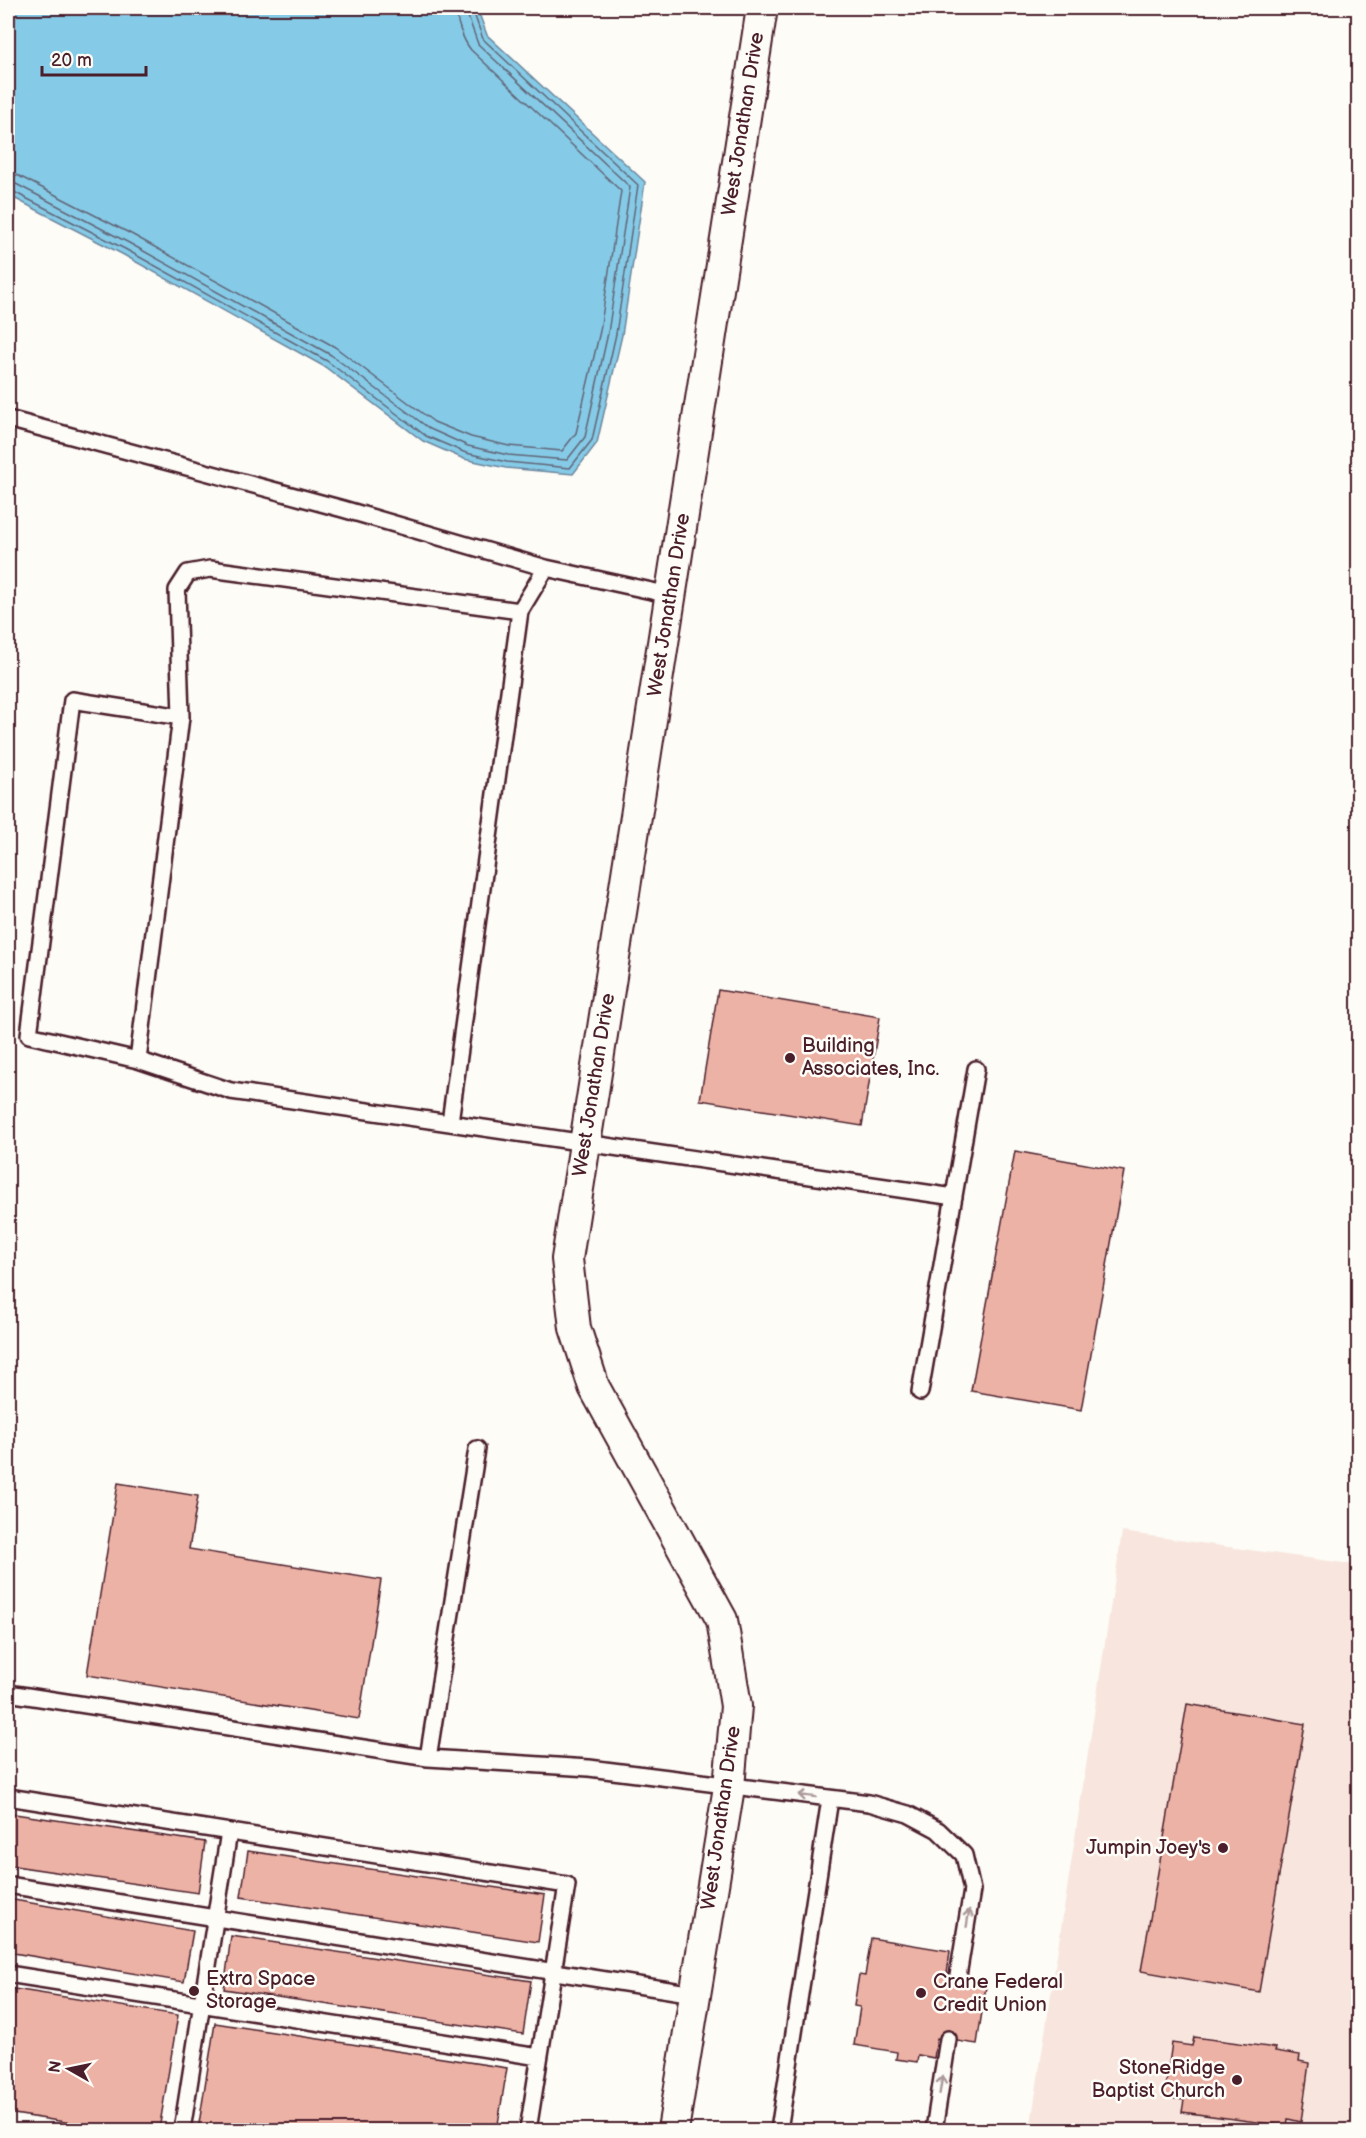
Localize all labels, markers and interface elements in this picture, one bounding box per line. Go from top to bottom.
street label: West Jonathan Drive [717,30,769,218]
scale bar [42,39,146,77]
text: 20 m [51,50,92,71]
street label: West Jonathan Drive [643,511,695,699]
street label: West Jonathan Drive [568,991,620,1179]
place label: Building Associates, Inc. [802,1034,940,1081]
marker: Building Associates, Inc. [783,1051,797,1065]
street label: West Jonathan Drive [696,1724,746,1912]
one-way arrow [798,1790,817,1801]
place label: Jumpin Joey's [1086,1836,1211,1860]
marker: Jumpin Joey's [1216,1841,1230,1855]
one-way arrow [962,1909,973,1928]
place label: Extra Space Storage [206,1967,315,2014]
place label: Crane Federal Credit Union [933,1970,1063,2017]
marker: Extra Space Storage [187,1984,201,1998]
marker: Crane Federal Credit Union [914,1986,928,2000]
north arrow [39,2039,99,2099]
place label: StoneRidge Baptist Church [1092,2056,1225,2103]
text: N [45,2059,66,2074]
marker: StoneRidge Baptist Church [1230,2073,1244,2087]
one-way arrow [936,2076,947,2095]

